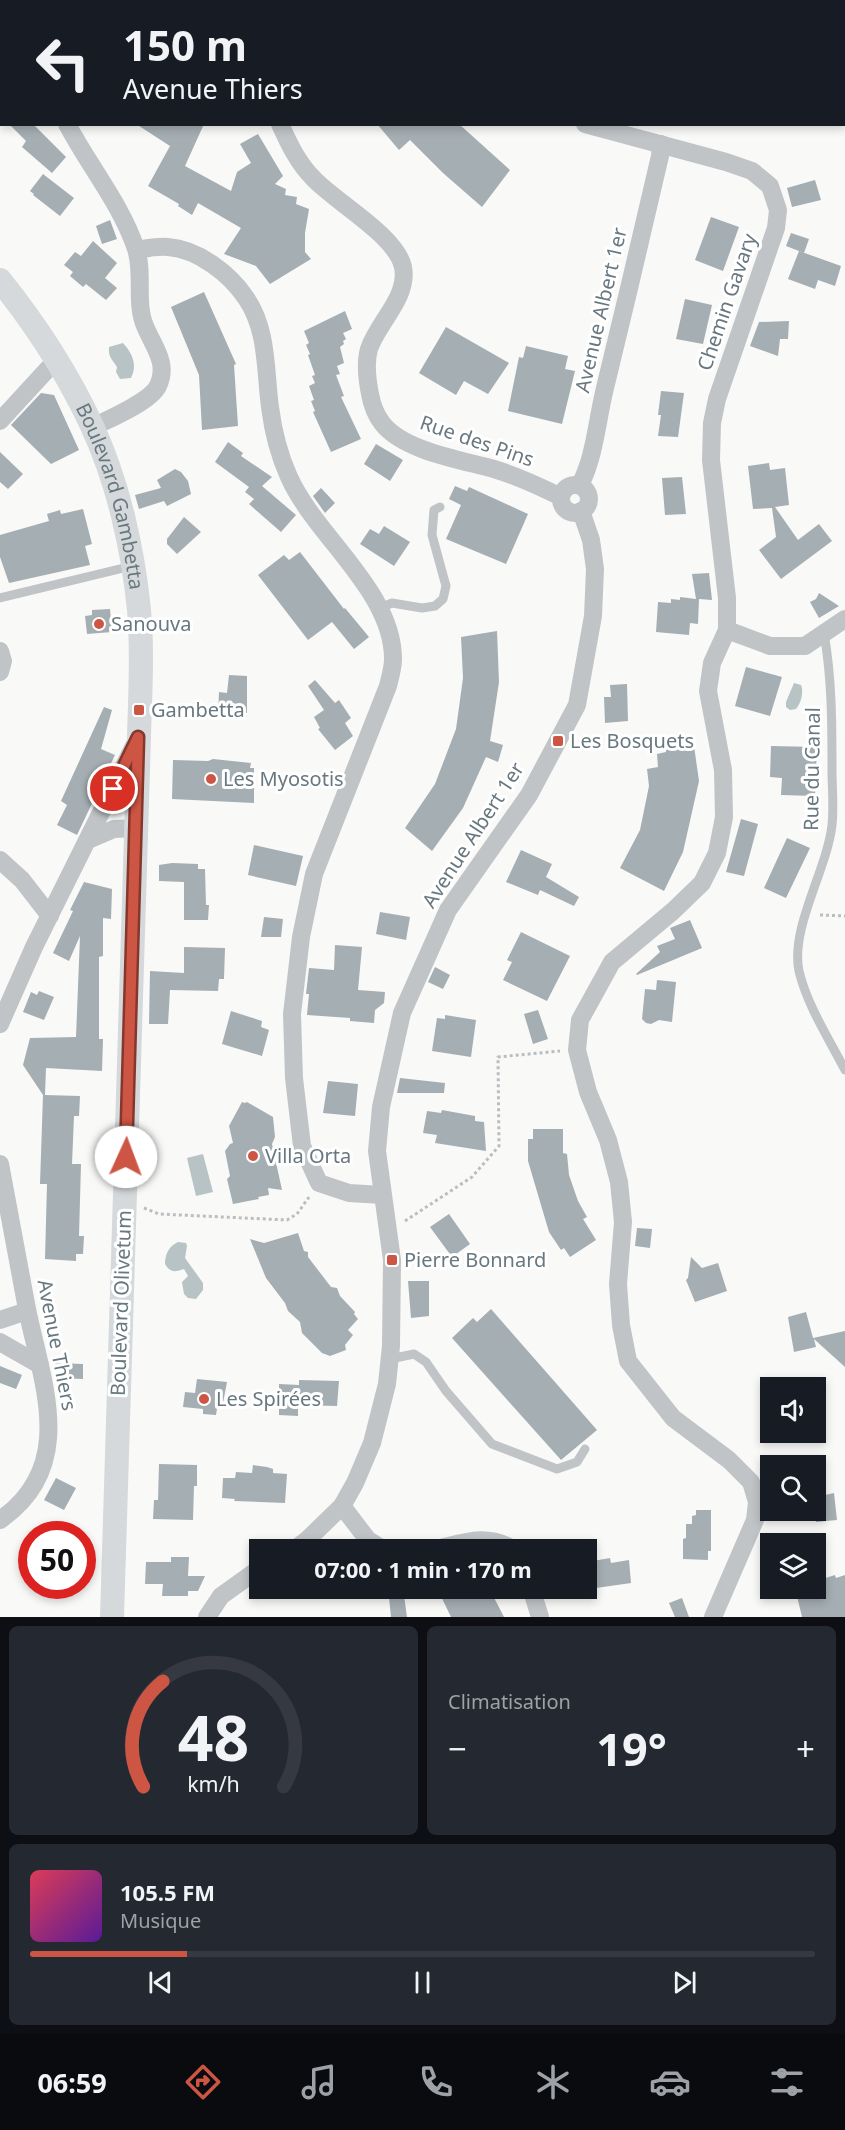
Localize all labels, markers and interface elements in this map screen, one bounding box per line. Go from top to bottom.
text: 150 m [123,16,247,73]
icon: left [24,24,102,102]
text: Avenue Thiers [123,70,303,107]
street label: Avenue Albert 1er [568,225,633,395]
street label: Chemin Gavary [690,229,763,374]
street label: Boulevard Gambetta [70,398,151,591]
street label: Rue des Pins [417,408,538,473]
place label: Sanouva [111,610,191,637]
marker: Sanouva [92,617,106,631]
place label: Gambetta [151,696,245,723]
marker: Gambetta [132,703,146,717]
street label: Rue du Canal [797,707,826,831]
place label: Les Bosquets [570,727,694,754]
marker: Les Bosquets [551,734,565,748]
street label: Avenue Albert 1er [415,757,530,913]
pin [87,763,138,814]
place label: Les Myosotis [223,765,344,792]
icon: arrive [96,772,129,805]
marker: Les Myosotis [204,772,218,786]
position arrow [94,1125,158,1189]
place label: Villa Orta [265,1142,351,1169]
marker: Villa Orta [246,1149,260,1163]
street label: Boulevard Olivetum [104,1210,137,1396]
place label: Pierre Bonnard [404,1246,546,1273]
marker: Pierre Bonnard [385,1253,399,1267]
street label: Avenue Thiers [32,1277,83,1413]
map controls [760,1377,826,1599]
button: sound [760,1377,826,1443]
place label: Les Spirées [216,1385,321,1412]
marker: Les Spirées [197,1392,211,1406]
button: search [760,1455,826,1521]
speed limit sign: 50 [18,1521,96,1599]
button: layers [760,1533,826,1599]
text: 07:00 · 1 min · 170 m [314,1554,532,1584]
text: Climatisation [448,1688,571,1715]
text: 48 [178,1694,249,1779]
text: 19° [596,1718,667,1779]
text: − [448,1726,467,1771]
text: + [796,1726,815,1771]
text: km/h [187,1770,240,1799]
text: 105.5 FM [120,1877,215,1907]
text: Musique [120,1907,201,1934]
icon: previous [144,1966,177,1999]
icon: pause [406,1966,439,1999]
icon: next [668,1966,701,1999]
icon: directions [182,2061,224,2103]
icon: music [298,2061,340,2103]
icon: phone [415,2061,457,2103]
icon: climate [532,2061,574,2103]
icon: car [649,2061,691,2103]
icon: filters [766,2061,808,2103]
text: 06:59 [37,2064,107,2101]

